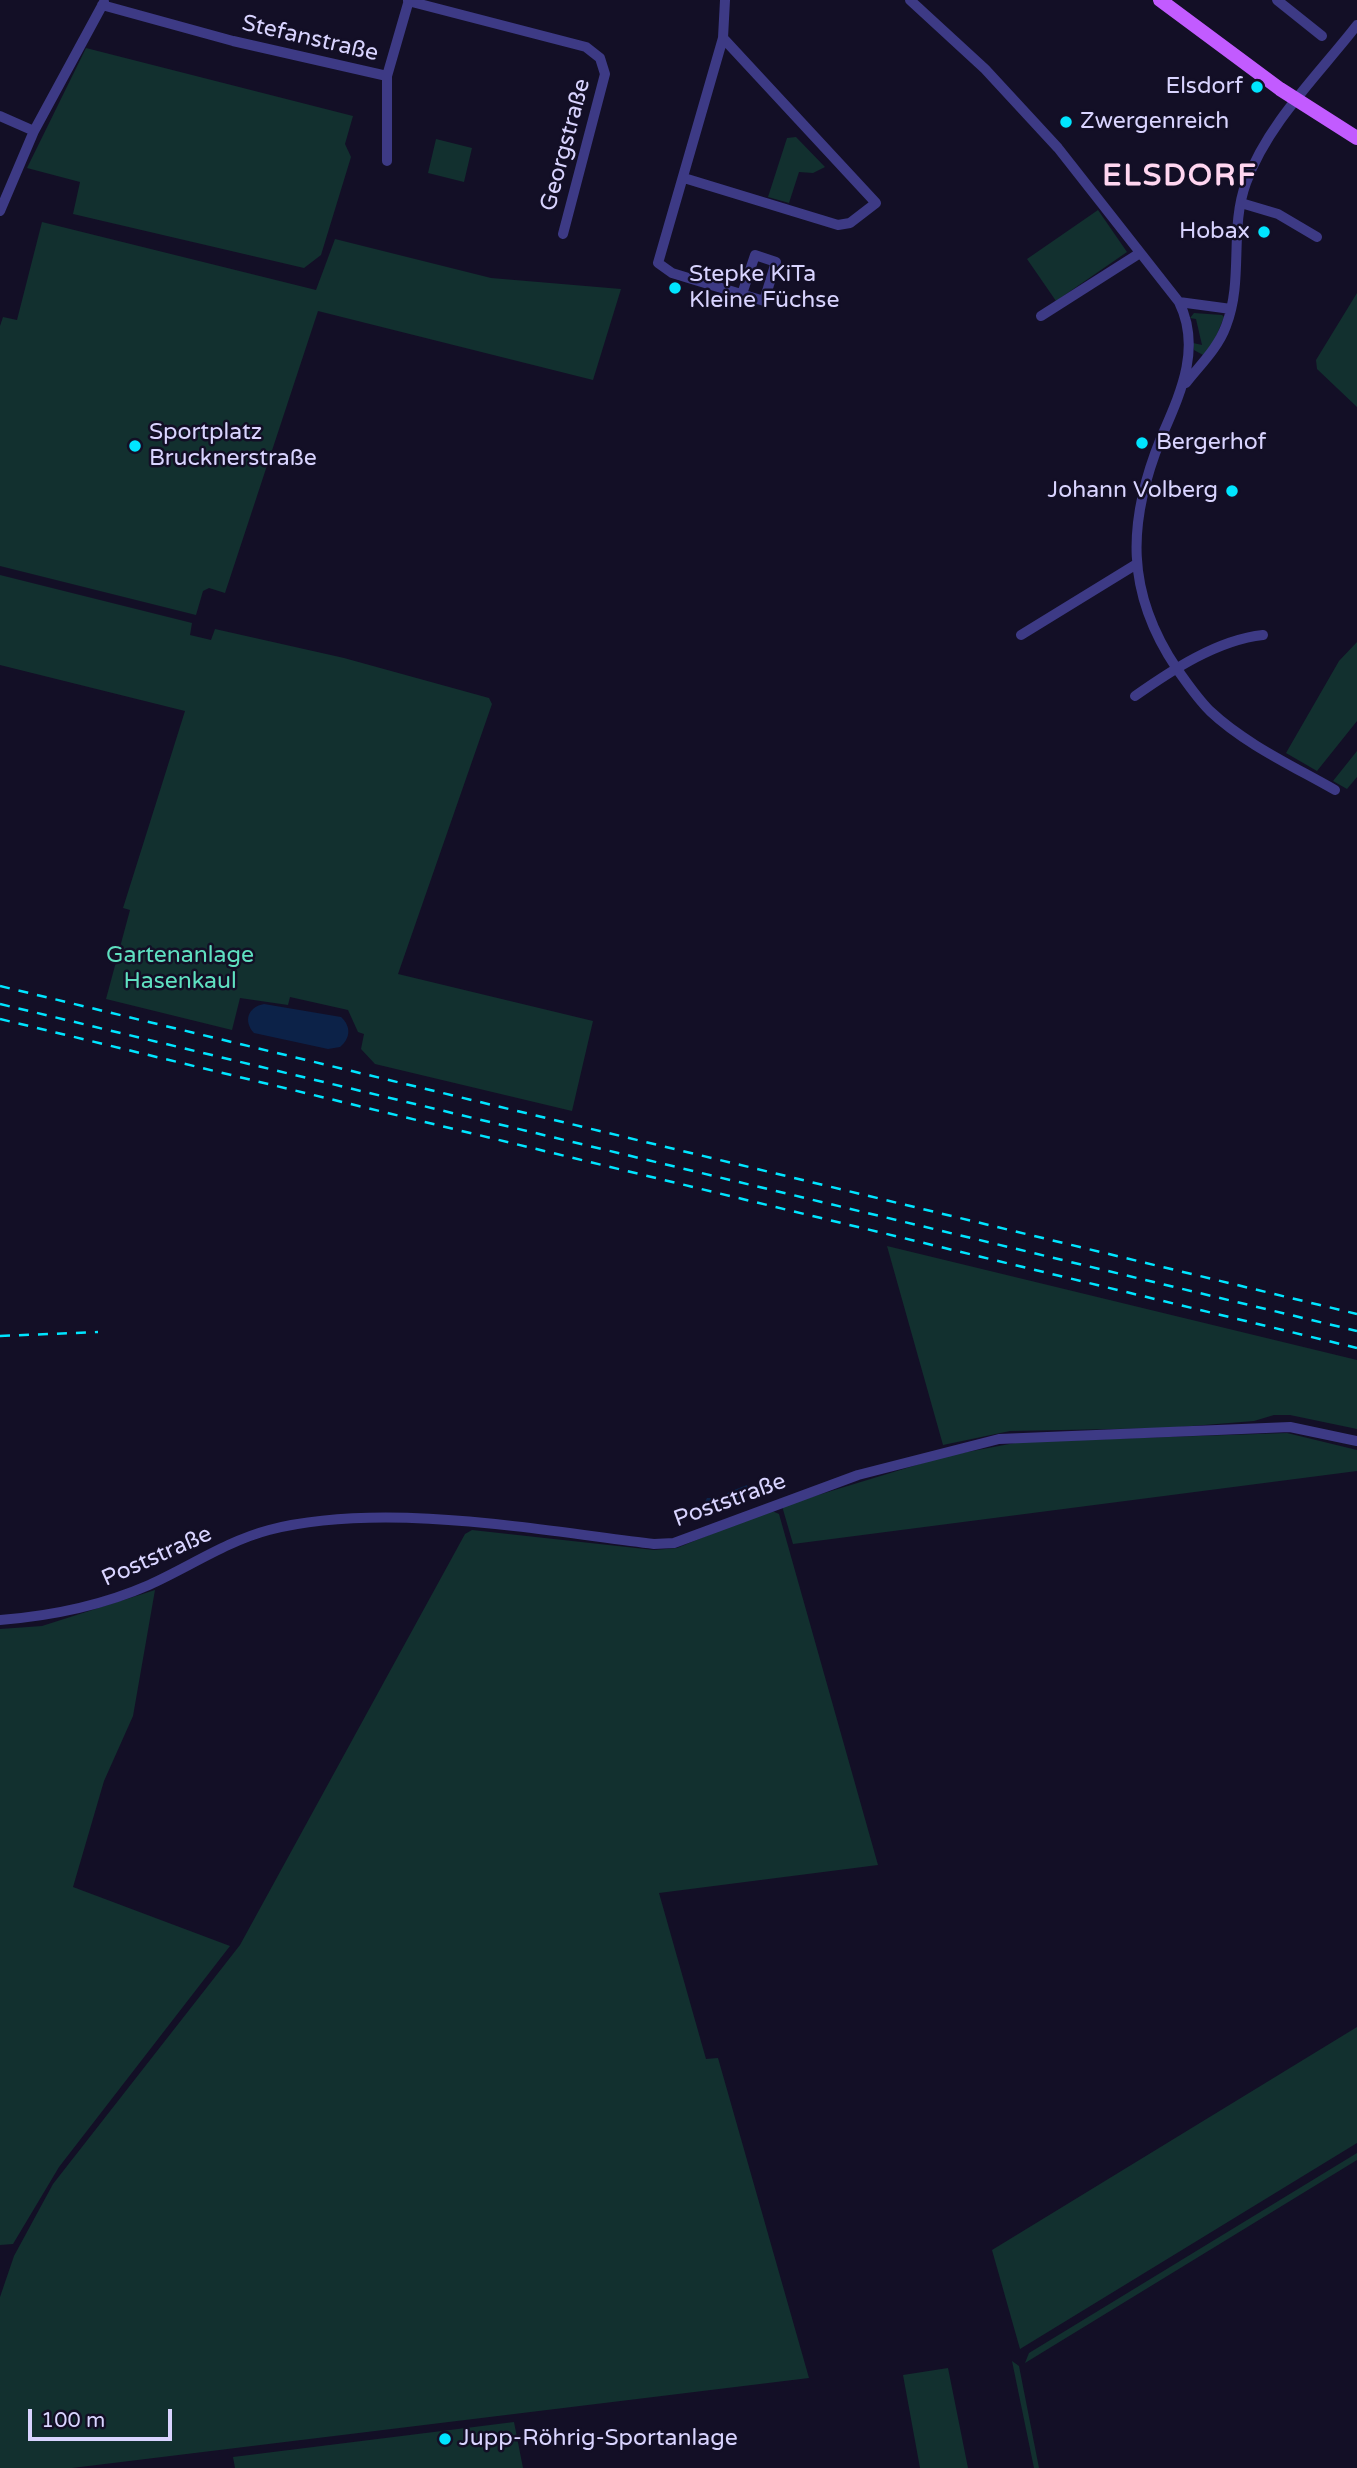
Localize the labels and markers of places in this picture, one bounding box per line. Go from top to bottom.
place label: Elsdorf [1165,73,1243,101]
marker: Elsdorf [1249,79,1265,95]
place label: Zwergenreich [1080,108,1229,136]
marker: Zwergenreich [1058,114,1074,130]
place label: Hobax [1179,218,1250,246]
marker: Hobax [1256,224,1272,240]
place label: Stepke KiTa Kleine Füchse [689,261,839,315]
marker: Stepke KiTa Kleine Füchse [667,280,683,296]
place label: Sportplatz Brucknerstraße [149,419,317,473]
place label: Bergerhof [1156,429,1266,457]
marker: Bergerhof [1134,435,1150,451]
marker: Sportplatz Brucknerstraße [127,438,143,454]
place label: Johann Volberg [1047,477,1218,505]
marker: Johann Volberg [1224,483,1240,499]
place label: Jupp-Röhrig-Sportanlage [459,2425,738,2453]
marker: Jupp-Röhrig-Sportanlage [437,2431,453,2447]

